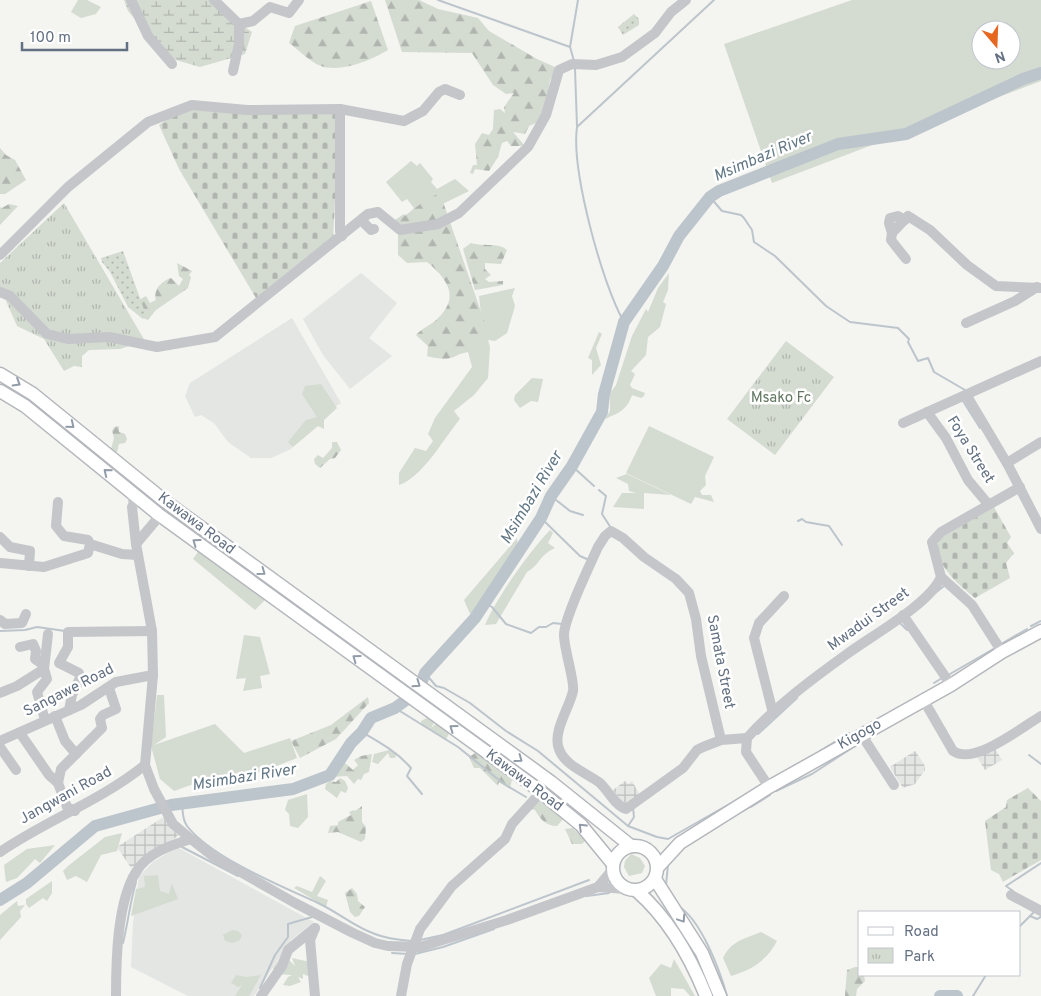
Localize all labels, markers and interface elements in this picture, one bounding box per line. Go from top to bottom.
scale bar [22,20,128,52]
north arrow [971,20,1021,70]
text: 100 m [30,29,71,48]
text: N [992,46,1007,66]
water label: Msimbazi River [711,127,817,187]
one-way arrow [11,377,20,387]
park label: Msako Fc [751,389,811,408]
street label: Foya Street [942,413,998,487]
one-way arrow [65,419,74,428]
water label: Msimbazi River [496,446,569,548]
one-way arrow [104,470,113,478]
street label: Kawawa Road [153,489,239,559]
one-way arrow [193,539,202,547]
one-way arrow [256,566,266,575]
street label: Mwadui Street [824,584,914,656]
street label: Samata Street [702,613,738,711]
one-way arrow [352,655,362,664]
street label: Sangawe Road [21,660,117,722]
one-way arrow [412,678,421,688]
street label: Kigogo [835,715,885,755]
one-way arrow [449,725,459,734]
street label: Kawawa Road [481,746,567,816]
one-way arrow [513,753,523,762]
water label: Msimbazi River [191,760,299,796]
street label: Jangwani Road [17,763,115,829]
one-way arrow [579,824,588,833]
legend [858,911,1021,976]
one-way arrow [676,914,685,923]
text: Road [904,923,939,942]
text: Park [904,948,935,967]

